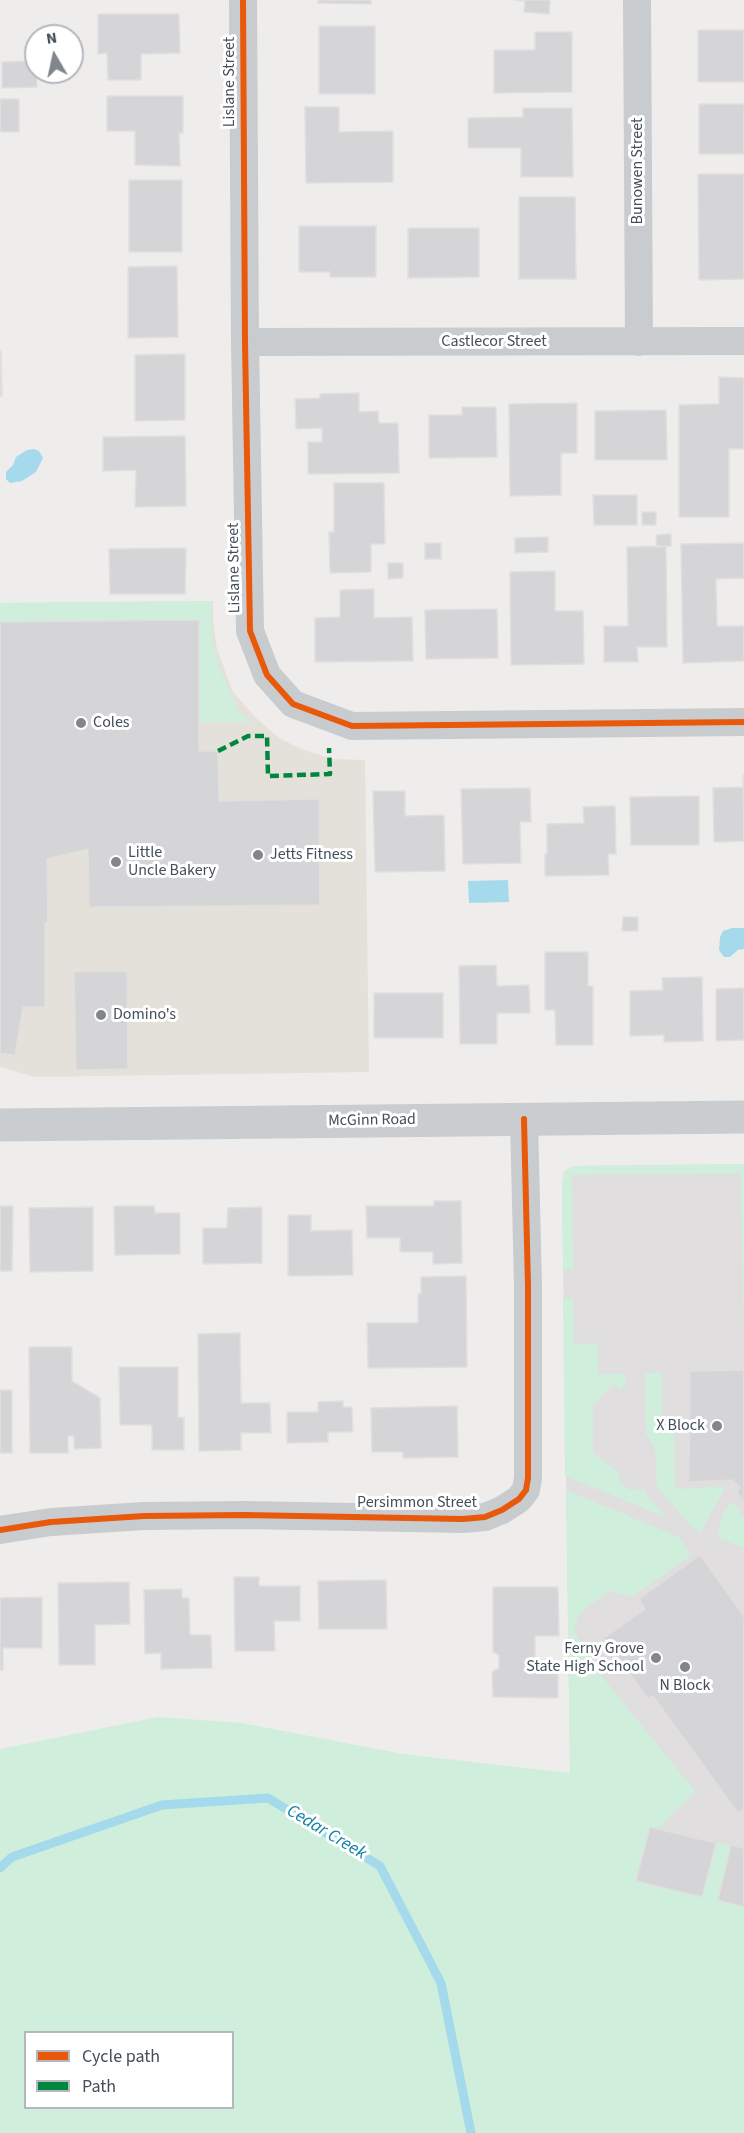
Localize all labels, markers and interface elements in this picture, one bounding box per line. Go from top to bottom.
north arrow [24,24,84,84]
text: N [45,27,58,50]
street label: Lislane Street [220,37,240,127]
street label: Bunowen Street [628,118,648,224]
street label: Castlecor Street [441,332,547,352]
street label: Lislane Street [225,523,245,613]
place label: Coles [93,713,130,733]
marker: Coles [74,716,88,730]
place label: Little Uncle Bakery [128,843,216,881]
place label: Jetts Fitness [270,845,353,865]
marker: Jetts Fitness [251,848,265,862]
marker: Little Uncle Bakery [109,855,123,869]
place label: Domino's [113,1005,176,1025]
marker: Domino's [94,1008,108,1022]
street label: McGinn Road [328,1111,416,1131]
place label: X Block [656,1416,705,1436]
marker: X Block [710,1419,724,1433]
street label: Persimmon Street [357,1493,477,1513]
place label: Ferny Grove State High School [526,1639,644,1677]
marker: Ferny Grove State High School [649,1651,663,1665]
marker: N Block [678,1660,692,1674]
place label: N Block [660,1676,710,1696]
water label: Cedar Creek [282,1801,370,1865]
legend [24,2031,234,2109]
text: Cycle path [82,2044,160,2069]
text: Path [82,2074,116,2099]

